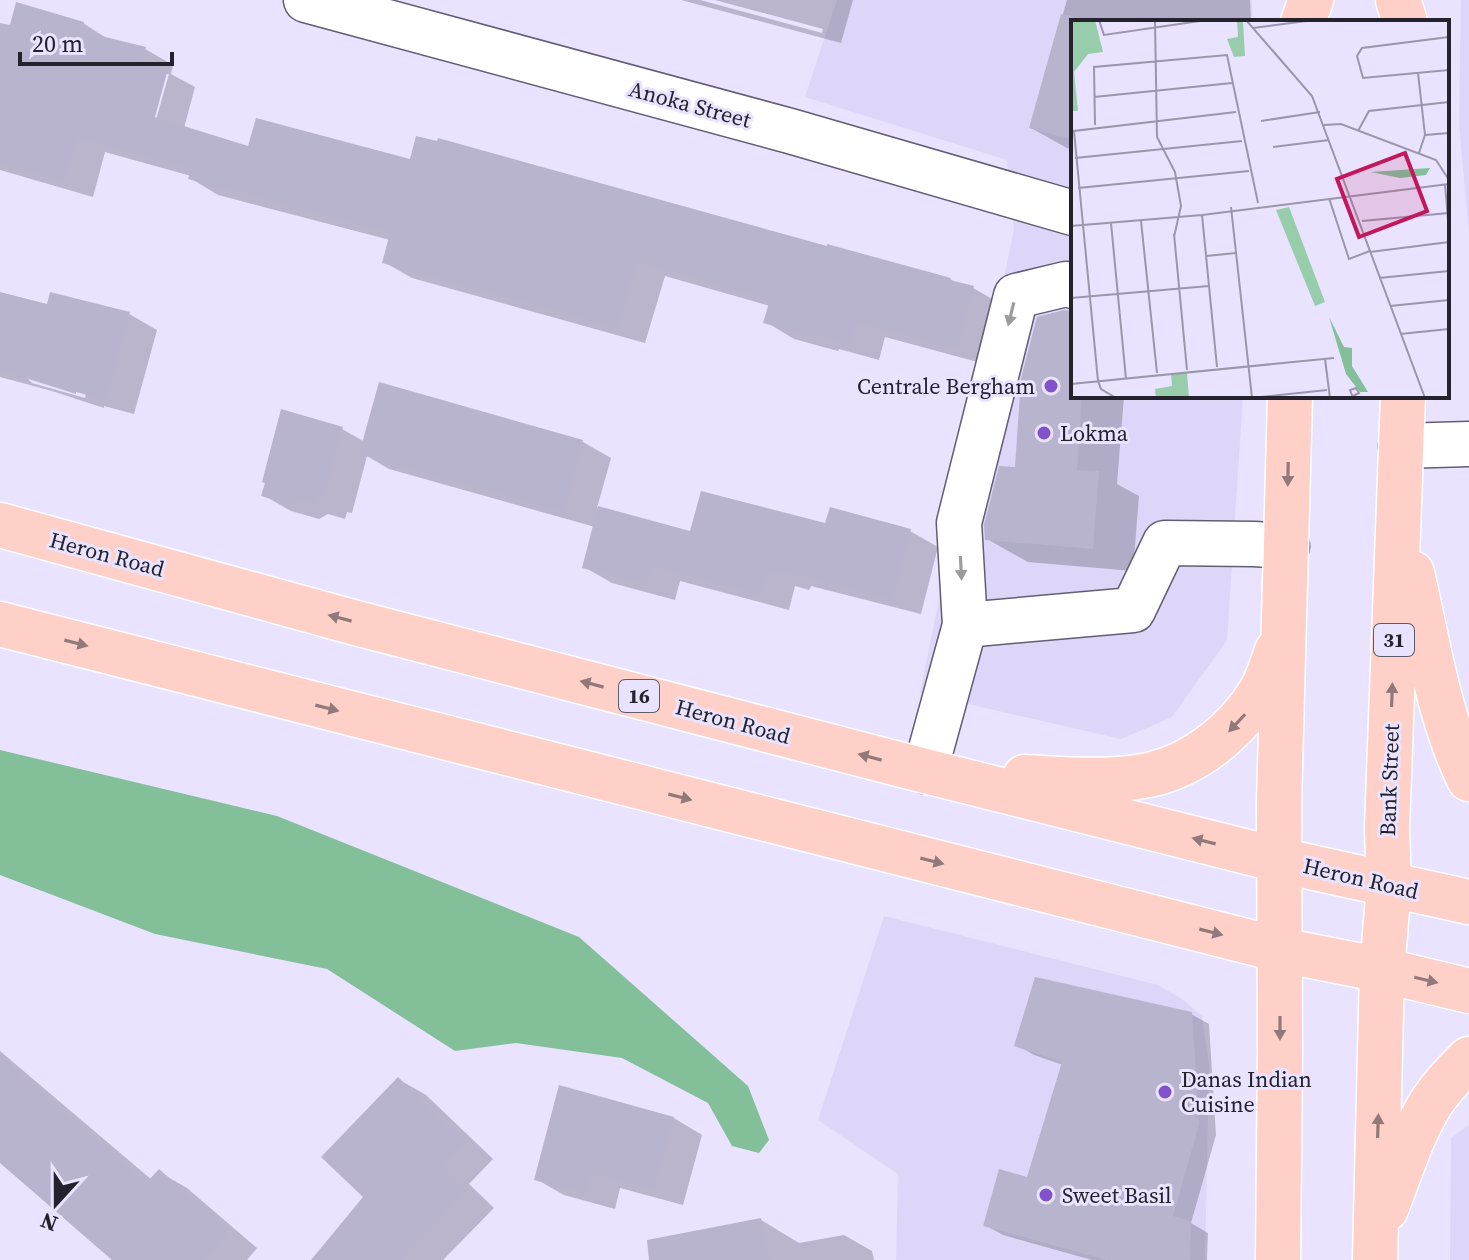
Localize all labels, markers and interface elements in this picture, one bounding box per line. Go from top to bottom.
scale bar [20,16,172,66]
inset map [1071,20,1449,398]
text: 20 m [32,27,83,60]
street label: Anoka Street [626,73,755,135]
one-way arrow [1004,302,1017,327]
place label: Centrale Bergham [857,371,1035,401]
marker: Centrale Bergham [1042,377,1060,395]
place label: Lokma [1060,418,1129,448]
marker: Lokma [1035,424,1053,442]
one-way arrow [1282,462,1295,487]
street label: Heron Road [46,524,168,584]
one-way arrow [955,556,968,581]
one-way arrow [327,611,351,624]
road number: 31 [1374,624,1414,656]
one-way arrow [63,638,88,650]
one-way arrow [579,677,604,689]
road number: 16 [619,680,659,712]
one-way arrow [1385,682,1398,707]
street label: Heron Road [672,691,794,751]
one-way arrow [315,702,340,714]
one-way arrow [1228,713,1246,732]
street label: Bank Street [1372,723,1406,837]
one-way arrow [858,750,883,762]
one-way arrow [667,792,692,804]
one-way arrow [1191,835,1216,847]
street label: Heron Road [1300,850,1422,906]
one-way arrow [919,856,944,868]
one-way arrow [1199,926,1224,939]
one-way arrow [1413,974,1438,987]
one-way arrow [1274,1016,1286,1041]
place label: Danas Indian Cuisine [1181,1064,1312,1119]
marker: Danas Indian Cuisine [1156,1083,1174,1101]
one-way arrow [1372,1113,1385,1138]
north arrow [16,1164,96,1244]
place label: Sweet Basil [1062,1180,1172,1210]
marker: Sweet Basil [1037,1186,1055,1204]
text: N [36,1206,62,1240]

